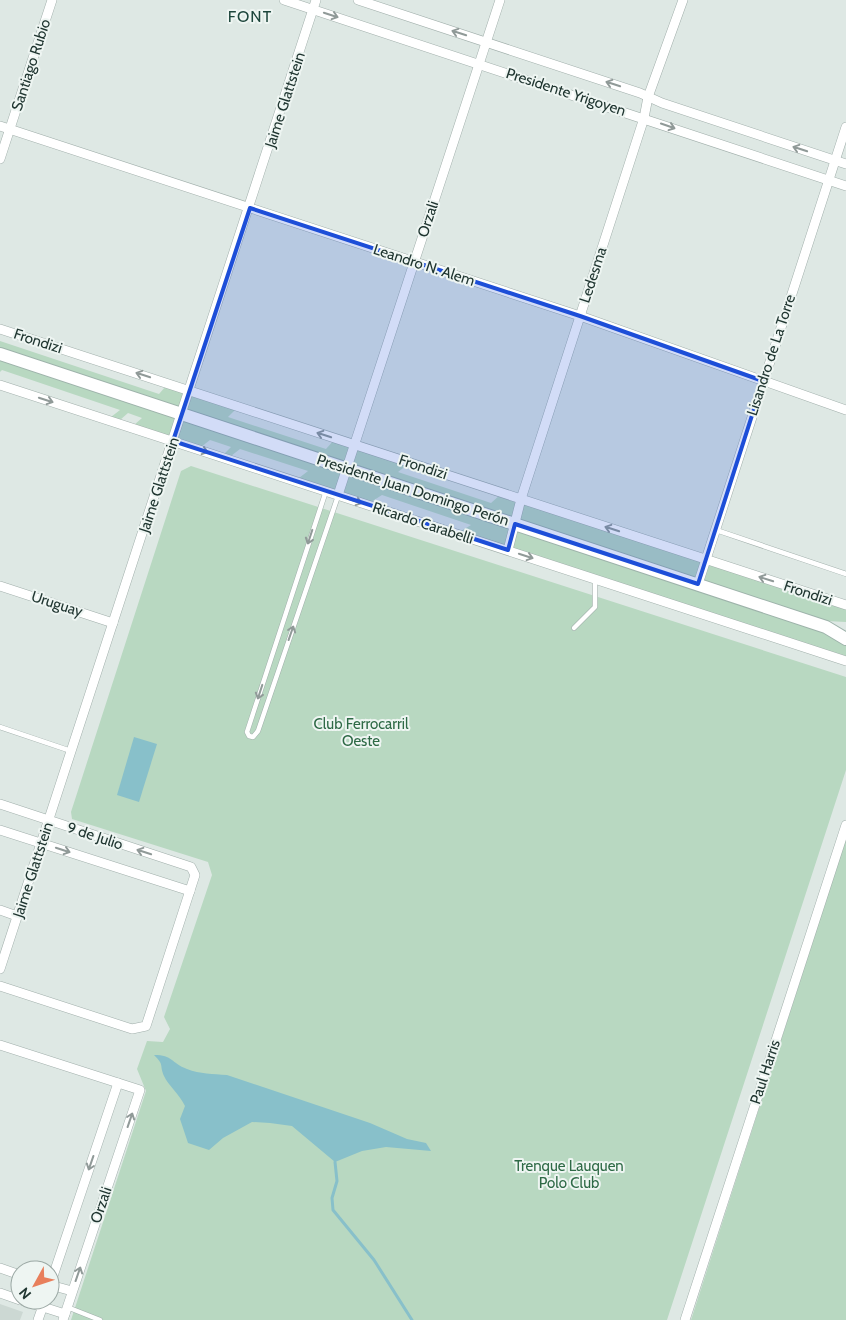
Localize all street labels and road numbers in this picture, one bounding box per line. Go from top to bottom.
street label: Santiago Rubio [8,17,54,113]
street label: Jaime Glattstein [261,50,309,151]
street label: Presidente Yrigoyen [504,64,628,120]
street label: Orzali [414,199,442,239]
street label: Leandro N. Alem [371,240,477,290]
street label: Ledesma [576,244,611,305]
street label: Lisandro de La Torre [743,292,799,418]
street label: Frondizi [11,325,65,357]
street label: Jaime Glattstein [135,435,183,536]
street label: Presidente Juan Domingo Perón [315,450,511,530]
street label: Frondizi [396,451,450,483]
street label: Ricardo Carabelli [370,498,476,548]
street label: Frondizi [781,577,835,609]
street label: Uruguay [29,587,85,621]
street label: 9 de Julio [65,819,125,853]
street label: Jaime Glattstein [9,820,57,921]
street label: Paul Harris [746,1037,784,1107]
street label: Orzali [86,1184,116,1226]

